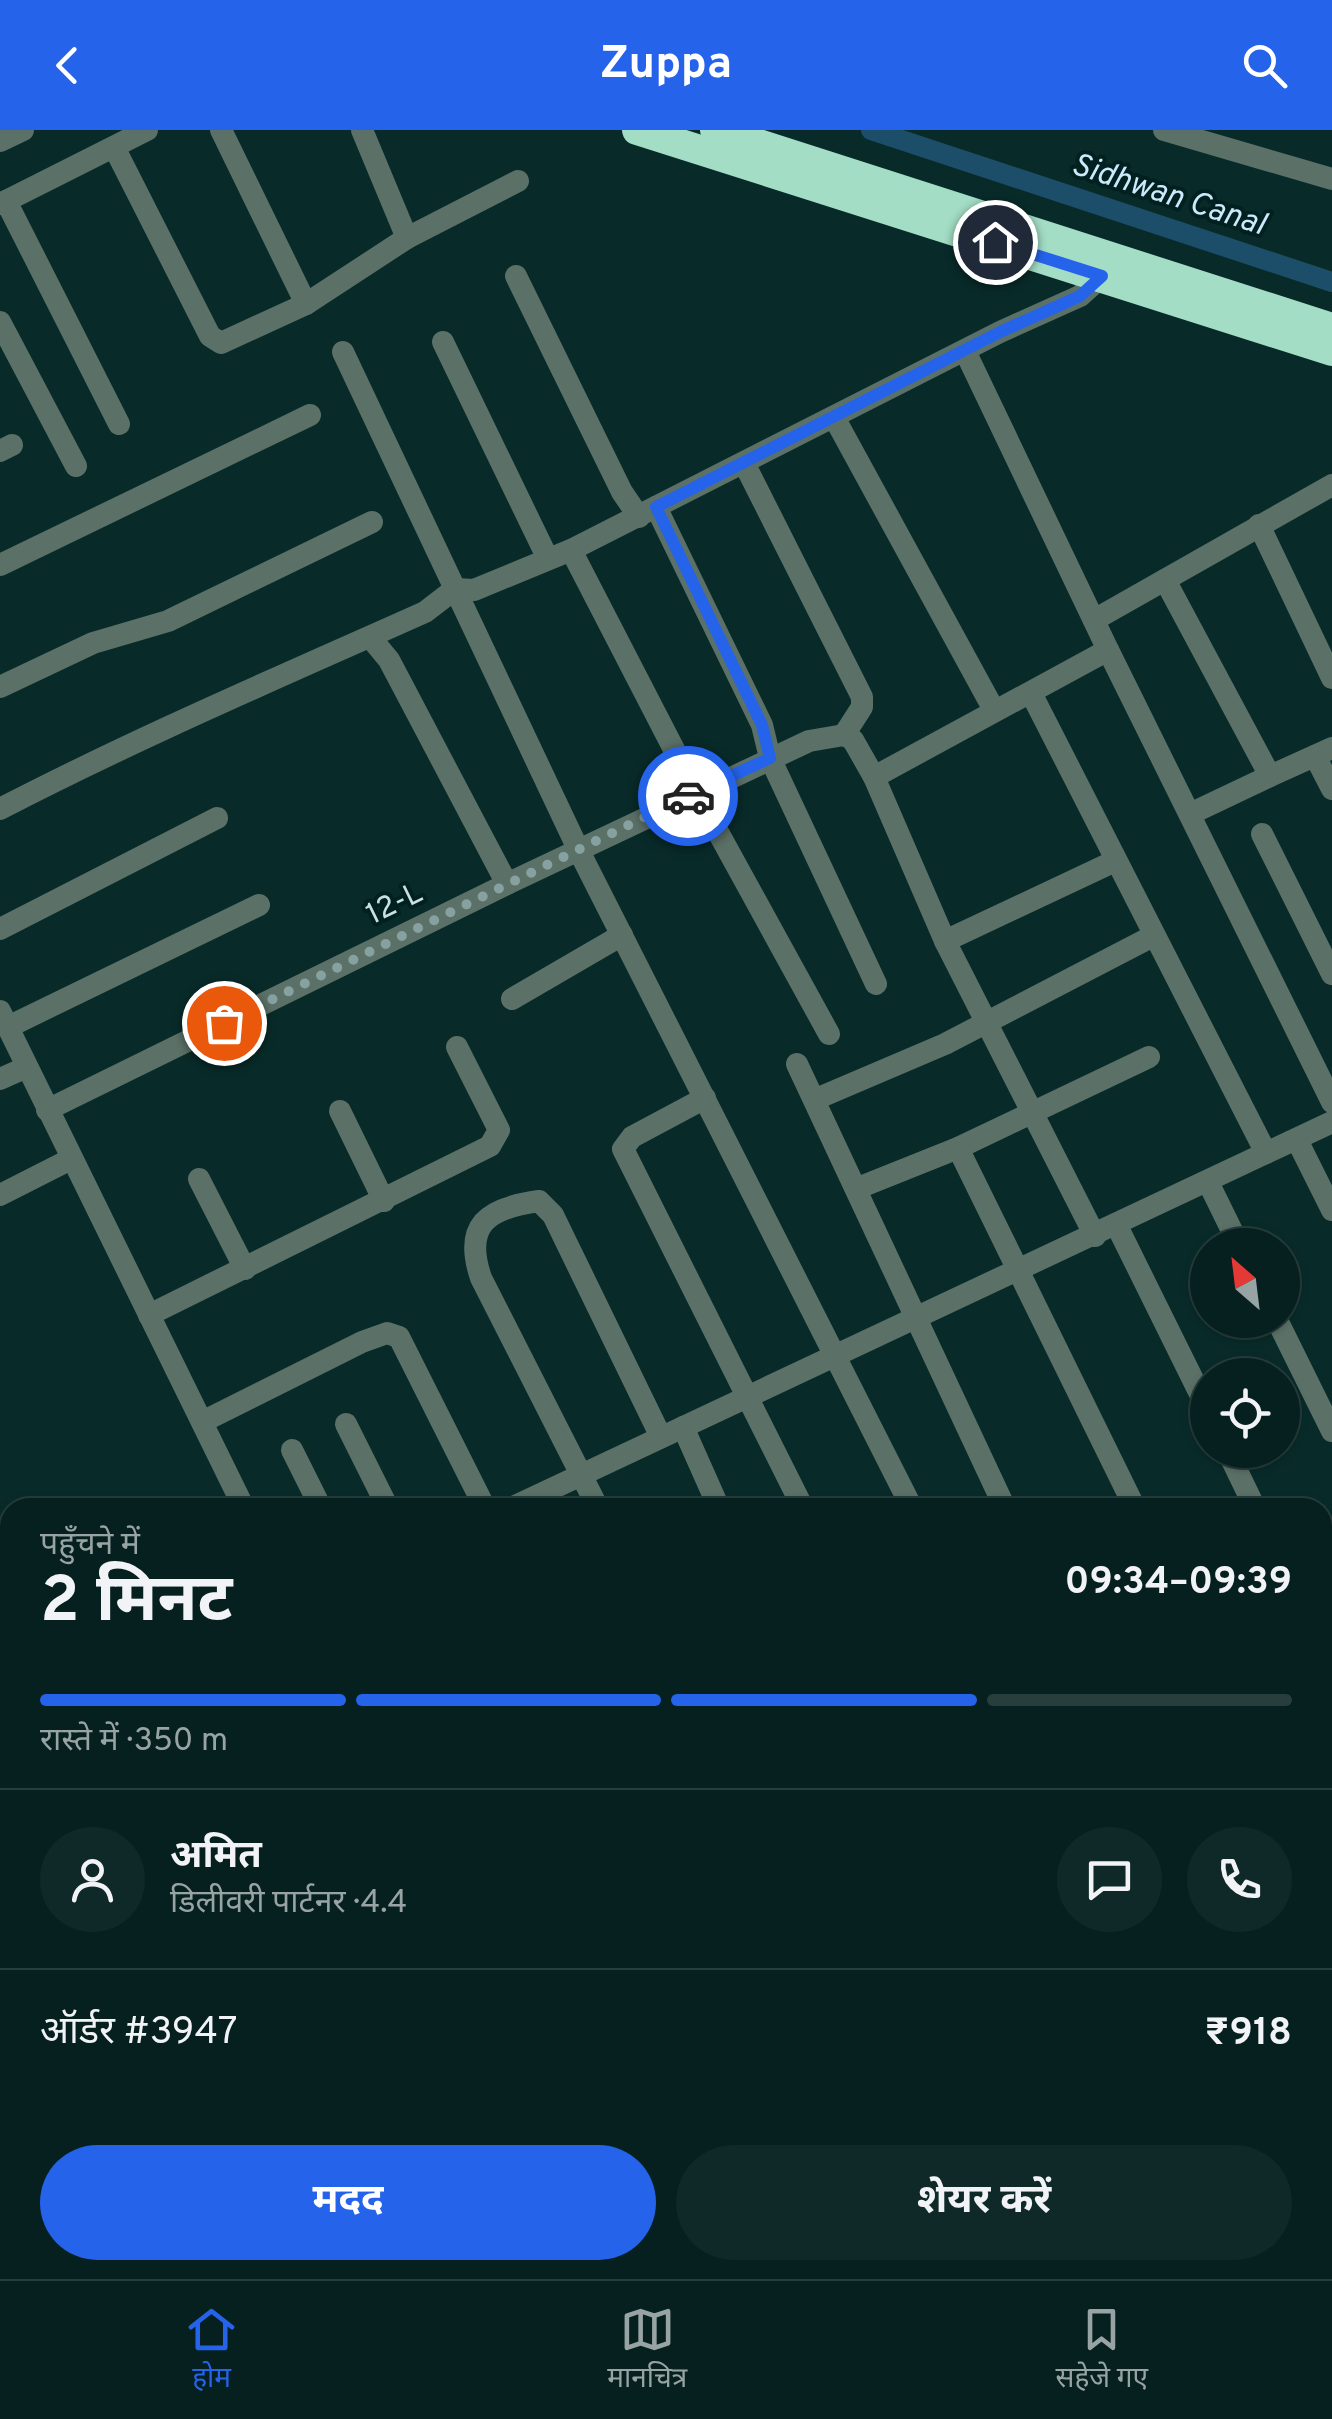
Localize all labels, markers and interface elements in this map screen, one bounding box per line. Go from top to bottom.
text: Zuppa [600,37,732,94]
icon: back [40,38,95,93]
icon: search [1237,38,1292,93]
water label: Sidhwan Canal [1066,146,1272,247]
pin [953,200,1038,285]
icon: home [968,215,1023,270]
courier [638,746,738,846]
icon: car [661,769,716,824]
street label: 12-L [361,876,429,934]
pin [182,981,267,1066]
icon: bag [197,996,252,1051]
north arrow [1190,1228,1300,1338]
map controls [1190,1228,1300,1468]
button: locate [1190,1358,1300,1468]
text: पहुँचने में [40,1526,140,1566]
text: 09:34–09:39 [1065,1559,1292,1608]
text: 2 मिनट [40,1563,232,1645]
text: रास्ते में · 350 m [40,1722,228,1762]
button: person [40,1827,145,1932]
button: chat [1057,1827,1162,1932]
button: phone [1187,1827,1292,1932]
text: अमित [170,1833,262,1882]
text: डिलीवरी पार्टनर · 4.4 [170,1884,407,1924]
text: ऑर्डर #3947 [40,2009,238,2058]
text: ₹918 [1205,2010,1292,2059]
button: मदद [40,2145,656,2260]
button: शेयर करें [676,2145,1292,2260]
tab: होम [184,2302,239,2398]
tab: मानचित्र [607,2302,687,2398]
tab: सहेजे गए [1056,2302,1148,2398]

